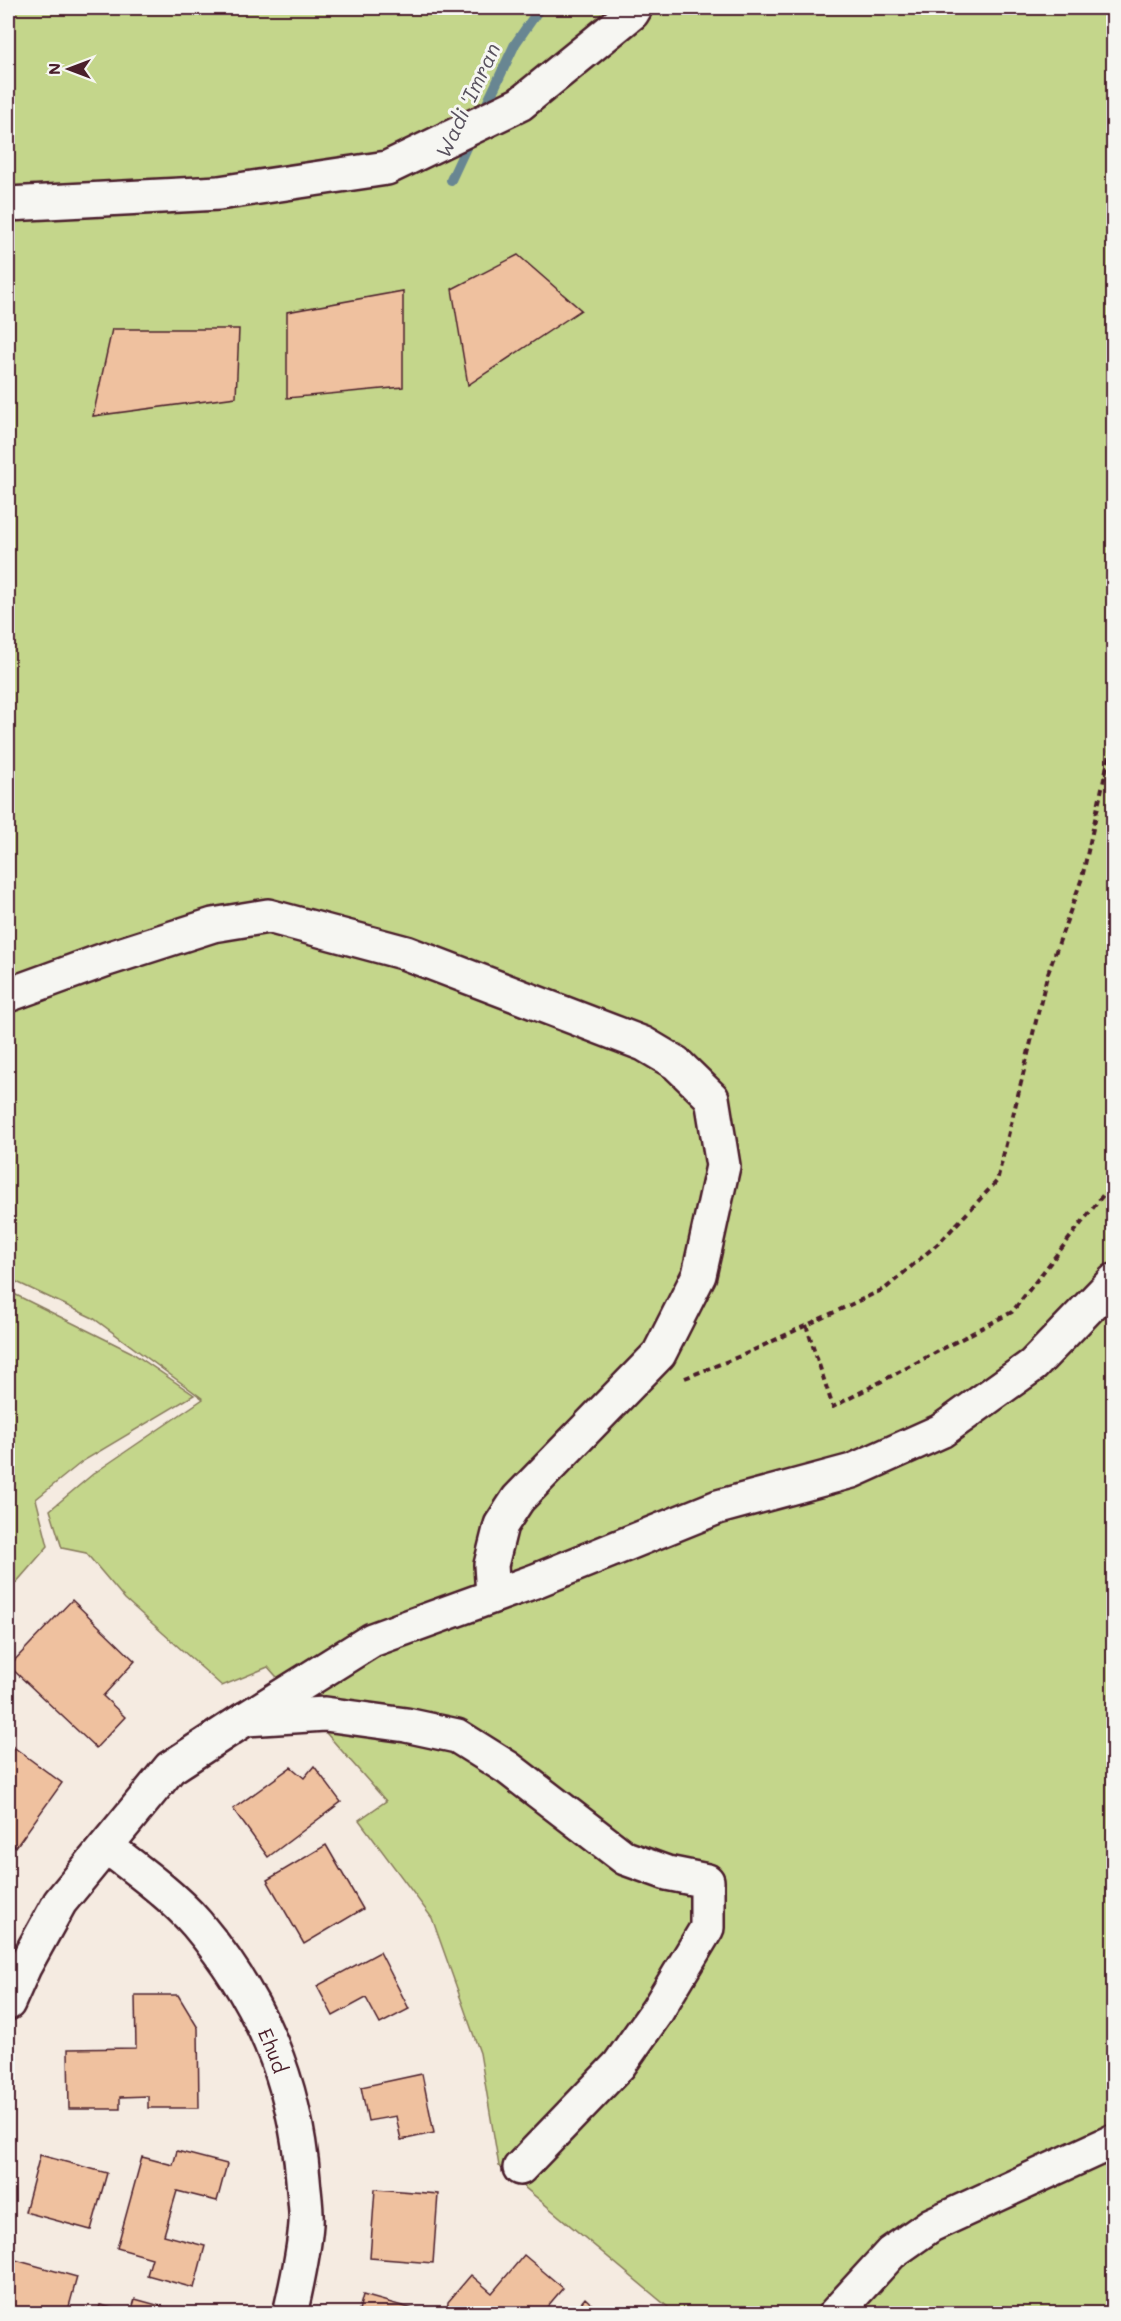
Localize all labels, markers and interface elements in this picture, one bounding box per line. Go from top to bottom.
water label: Wadi 'Imran [429,38,505,162]
north arrow [39,39,99,99]
text: N [43,63,64,75]
street label: Ehud [253,2024,294,2076]

